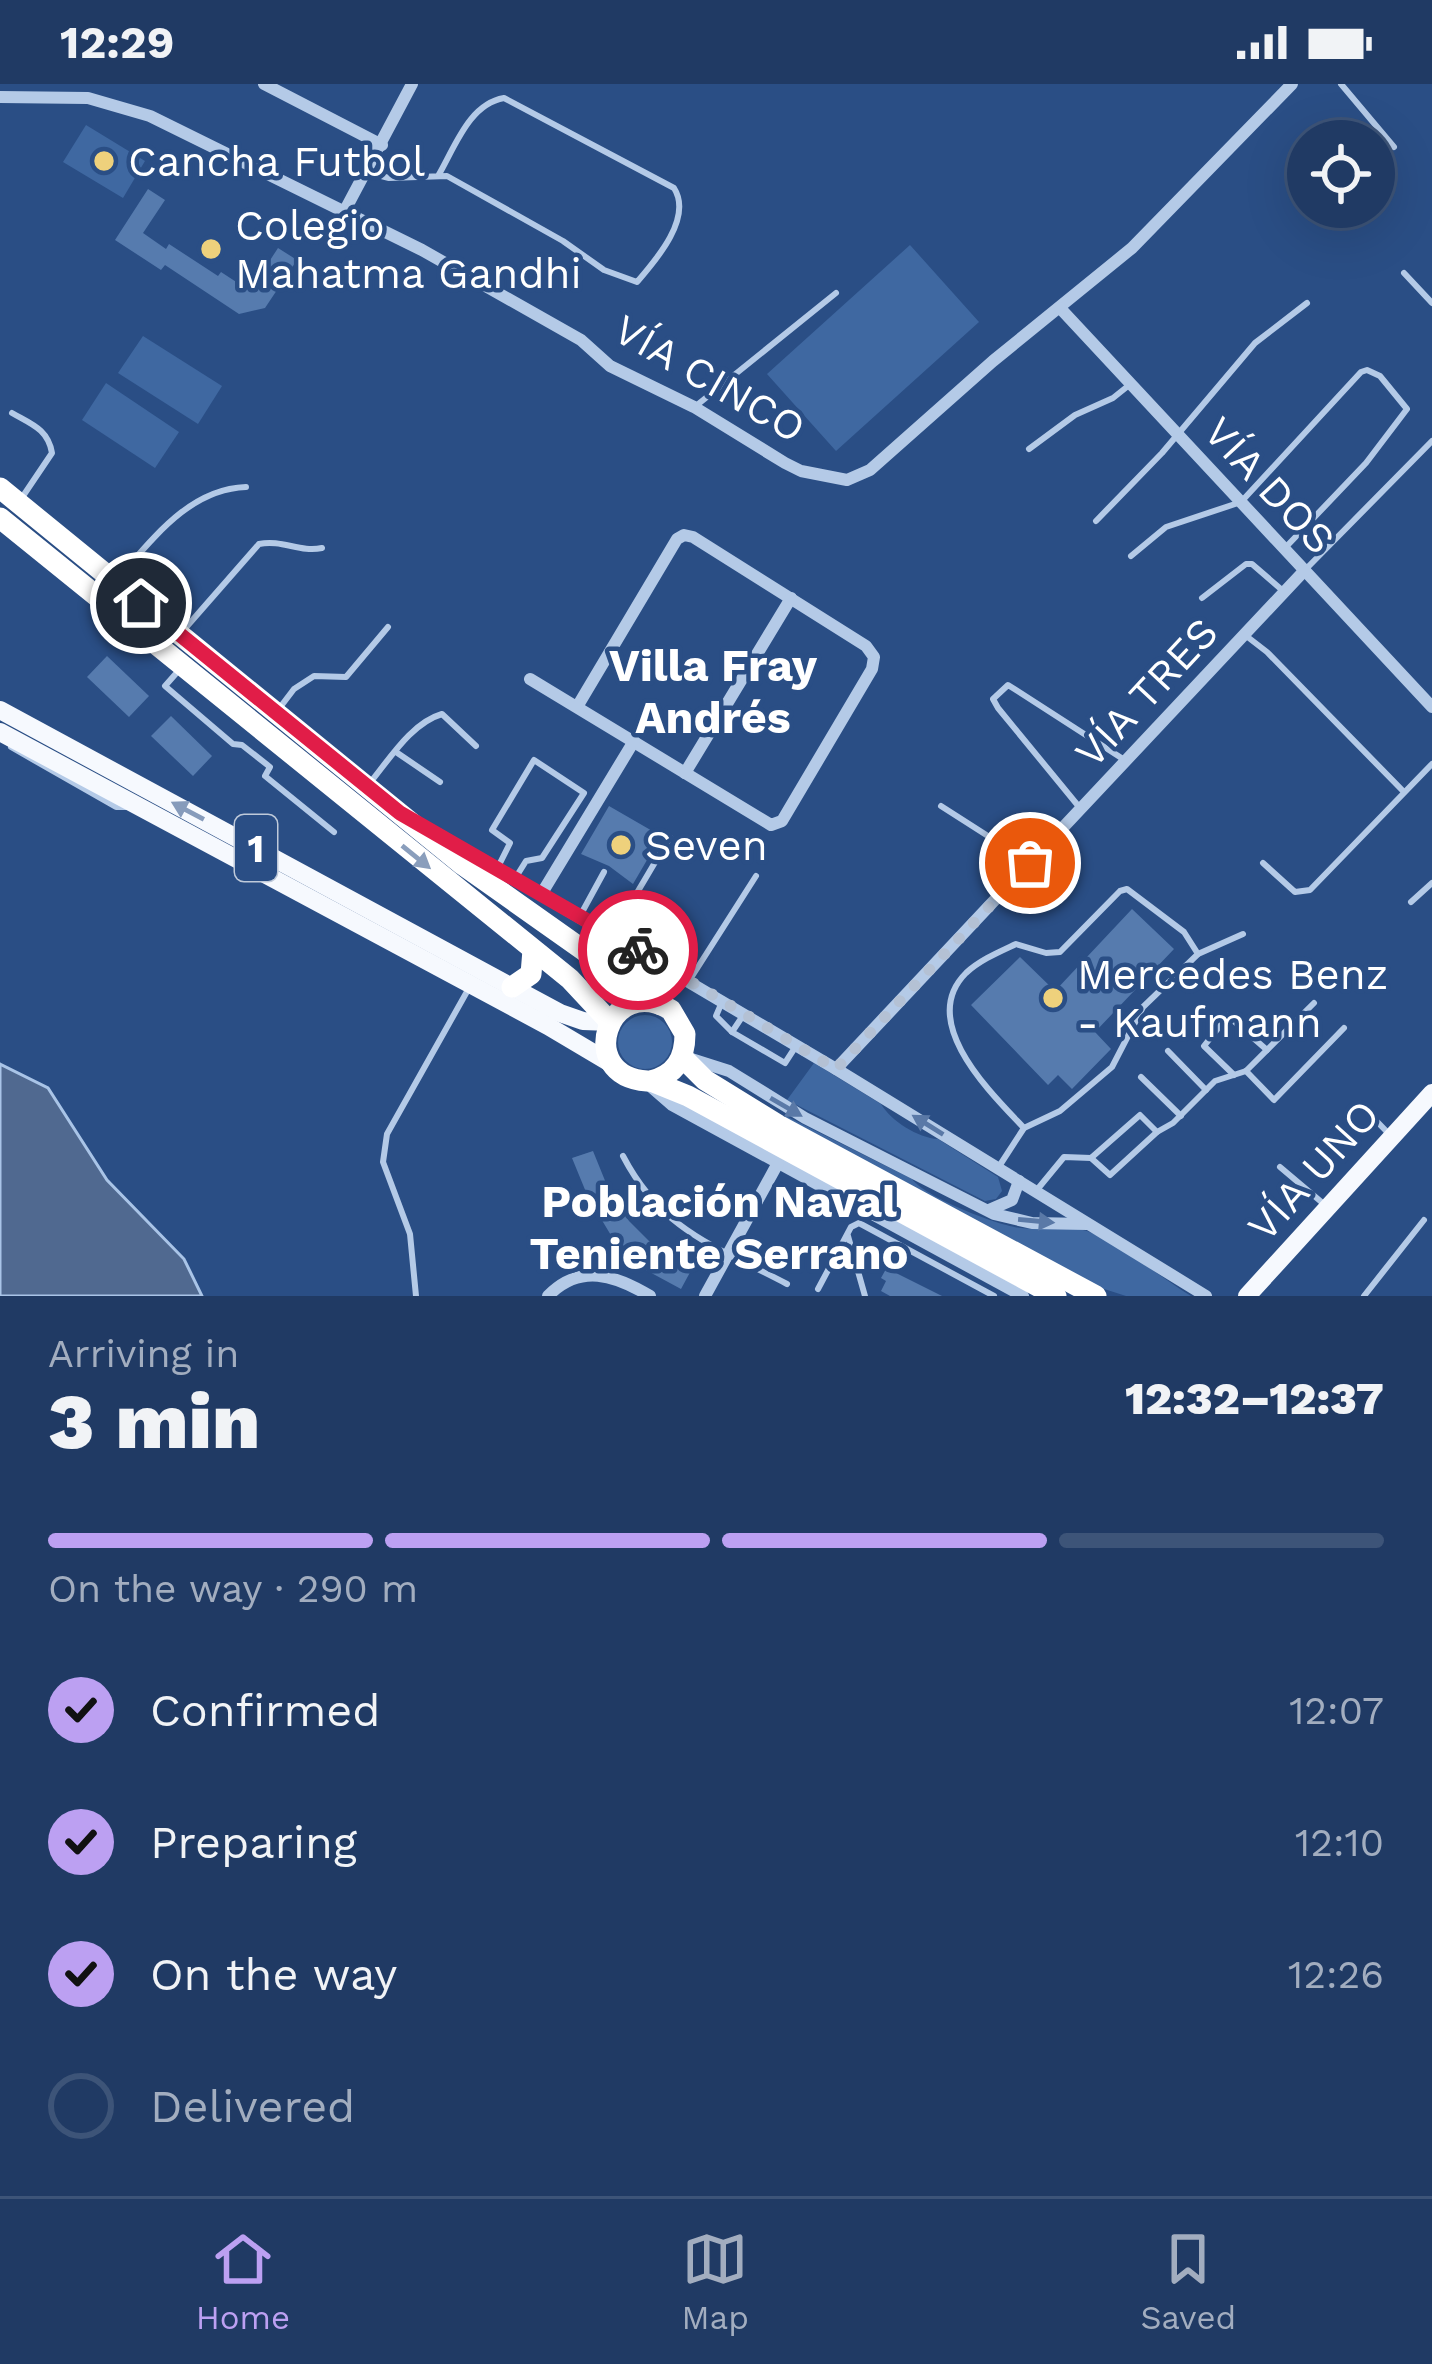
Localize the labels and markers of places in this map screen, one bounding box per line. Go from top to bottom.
place label: Cancha Futbol [128,137,425,186]
marker: Cancha Futbol [91,148,117,174]
place label: Colegio Mahatma Gandhi [235,201,582,298]
marker: Colegio Mahatma Gandhi [198,236,224,262]
pin [90,552,192,654]
pin [979,812,1081,914]
place label: Seven [645,821,768,870]
marker: Seven [608,832,634,858]
place label: Mercedes Benz - Kaufmann [1077,950,1388,1047]
marker: Mercedes Benz - Kaufmann [1040,985,1066,1011]

